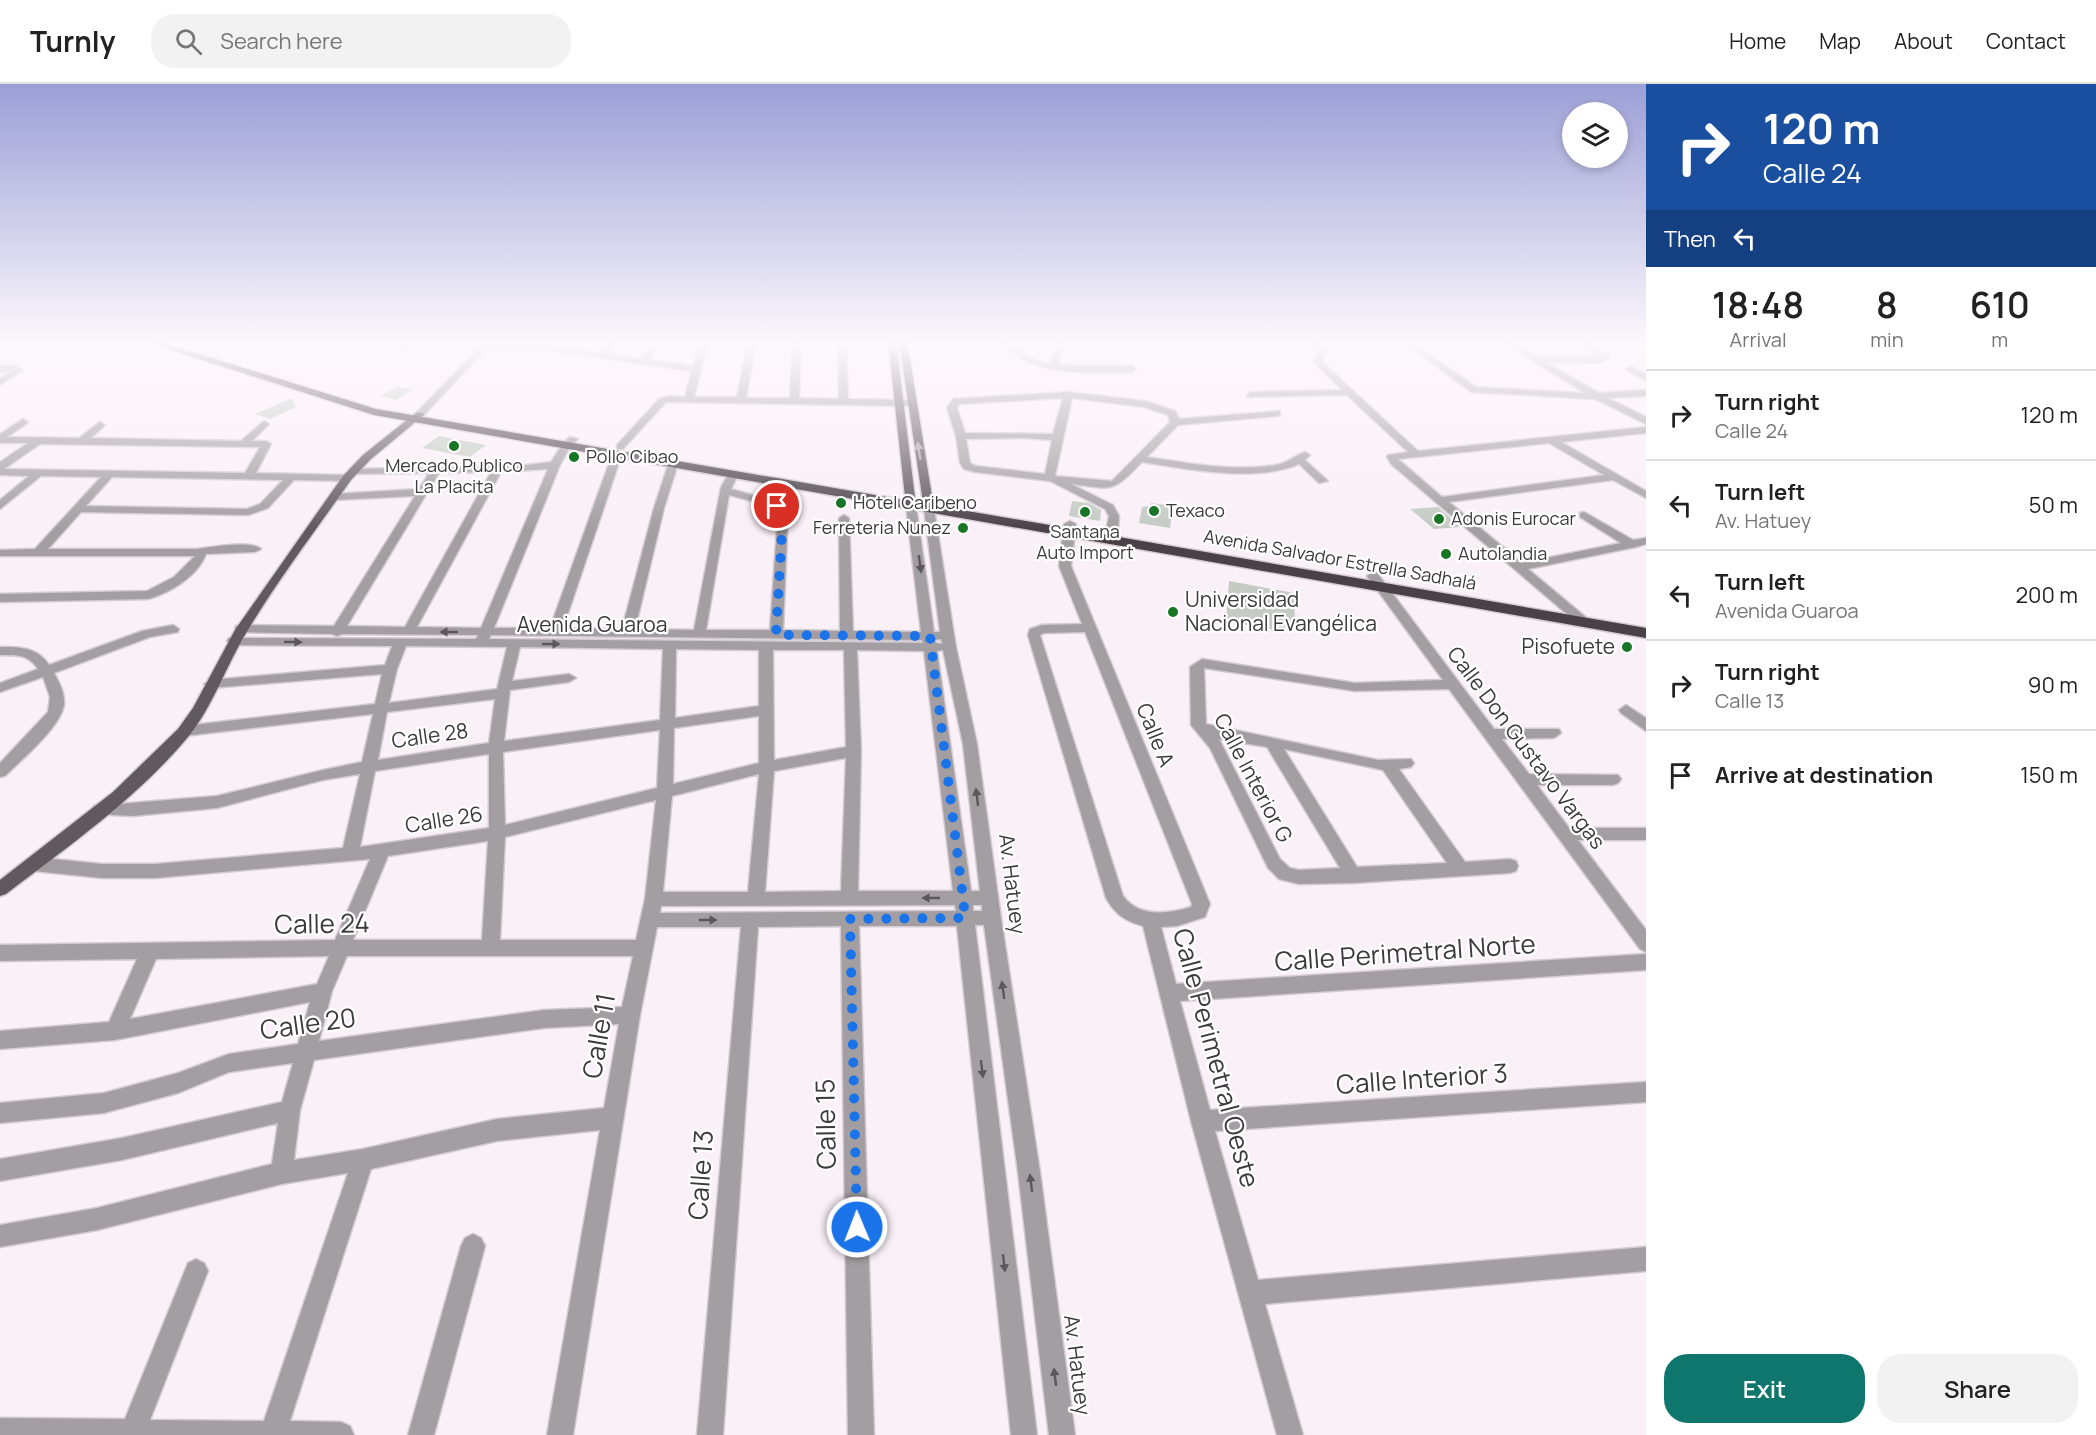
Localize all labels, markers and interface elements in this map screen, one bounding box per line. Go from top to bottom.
search box [151,14,571,68]
text: Turnly [30,22,115,60]
icon: search [172,25,205,58]
text: Search here [220,26,343,56]
text: Home [1729,27,1786,55]
text: Map [1819,27,1861,55]
text: About [1894,27,1953,55]
text: Contact [1986,27,2066,55]
text: 120 m [1763,99,1880,157]
map controls [1562,102,1628,168]
button: layers [1562,102,1628,168]
icon: right [1664,108,1742,186]
text: Calle 24 [1763,154,1862,191]
icon: left [1728,222,1761,255]
text: Then [1664,224,1716,254]
text: 18:48 [1712,280,1804,329]
text: 8 [1876,280,1898,329]
text: 610 [1970,280,2030,329]
text: Arrival [1730,326,1787,353]
text: min [1870,326,1904,353]
text: m [1991,326,2008,353]
text: Turn right [1715,387,1820,417]
icon: right [1664,399,1697,432]
text: 120 m [2020,400,2078,430]
text: Calle 24 [1715,417,1788,444]
marker: Mercado Publico La Placita [447,439,461,453]
one-way arrow [914,441,923,460]
place label: Pollo Cibao [586,444,679,468]
marker: Pollo Cibao [567,450,581,464]
place label: Mercado Publico La Placita [385,453,523,498]
text: Turn left [1715,477,1805,507]
pin [751,480,802,531]
icon: arrive [760,489,793,522]
icon: left [1664,489,1697,522]
place label: Hotel Caribeno [853,490,977,514]
text: 50 m [2029,490,2078,520]
marker: Hotel Caribeno [834,496,848,510]
place label: Texaco [1166,498,1225,522]
marker: Texaco [1147,504,1161,518]
marker: Santana Auto Import [1078,505,1092,519]
place label: Adonis Eurocar [1451,506,1576,530]
text: Av. Hatuey [1715,507,1811,534]
marker: Adonis Eurocar [1432,512,1446,526]
place label: Ferreteria Nunez [813,515,951,539]
place label: Santana Auto Import [1036,519,1134,564]
marker: Ferreteria Nunez [956,521,970,535]
street label: Avenida Salvador Estrella Sadhalá [1202,523,1478,595]
place label: Autolandia [1458,541,1547,565]
marker: Autolandia [1439,547,1453,561]
one-way arrow [915,554,924,573]
text: Turn left [1715,567,1805,597]
icon: left [1664,579,1697,612]
text: 200 m [2016,580,2078,610]
place label: Universidad Nacional Evangélica [1185,585,1377,637]
text: Avenida Guaroa [1715,597,1859,624]
marker: Universidad Nacional Evangélica [1166,605,1180,619]
street label: Avenida Guaroa [517,610,667,638]
one-way arrow [439,627,458,637]
place label: Pisofuete [1522,632,1615,660]
one-way arrow [283,637,302,647]
one-way arrow [541,640,560,649]
street label: Calle Don Gustavo Vargas [1441,640,1612,854]
marker: Pisofuete [1620,640,1634,654]
text: Turn right [1715,657,1820,687]
icon: right [1664,669,1697,702]
text: 90 m [2028,670,2078,700]
text: Calle 13 [1715,687,1784,714]
street label: Calle A [1131,699,1181,771]
street label: Calle Interior G [1208,708,1300,847]
street label: Calle 28 [390,716,470,754]
icon: arrive [1664,759,1697,792]
text: Arrive at destination [1715,760,1933,790]
text: 150 m [2020,760,2078,790]
one-way arrow [972,788,981,807]
street label: Calle 26 [403,799,485,839]
street label: Av. Hatuey [993,832,1033,936]
one-way arrow [922,893,941,903]
street label: Calle 24 [274,904,370,942]
one-way arrow [698,915,717,925]
street label: Calle Perimetral Oeste [1165,924,1269,1191]
street label: Calle Perimetral Norte [1273,925,1537,979]
one-way arrow [998,981,1007,1000]
street label: Calle 11 [573,990,623,1081]
street label: Calle 20 [258,998,358,1048]
street label: Calle Interior 3 [1335,1054,1509,1102]
one-way arrow [977,1060,987,1079]
street label: Calle 15 [806,1078,844,1170]
street label: Calle 13 [679,1129,721,1221]
one-way arrow [1026,1174,1035,1193]
position arrow [825,1195,889,1259]
one-way arrow [1000,1254,1009,1273]
street label: Av. Hatuey [1058,1313,1098,1417]
button: Exit [1664,1354,1865,1423]
button: Share [1877,1354,2078,1423]
one-way arrow [1050,1367,1059,1386]

